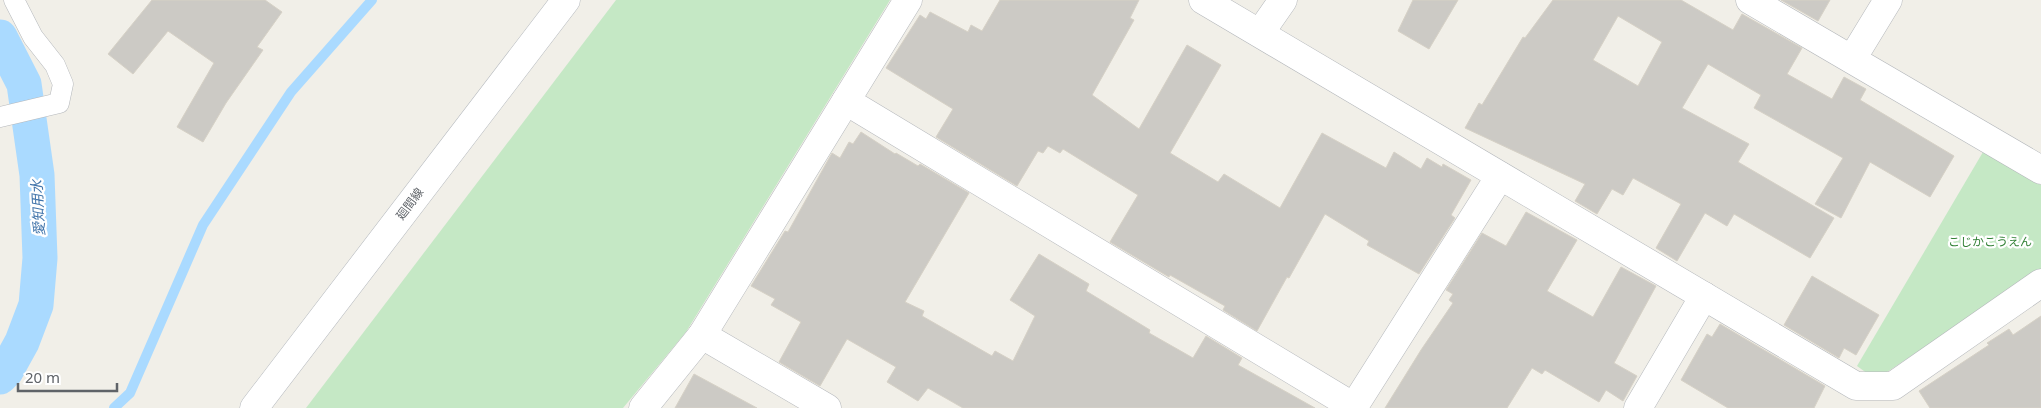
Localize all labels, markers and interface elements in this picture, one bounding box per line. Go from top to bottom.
water label: 愛知用水 [26,178,48,236]
street label: 廻間線 [392,184,427,223]
park label: こじかこうえん [1948,233,2032,250]
scale bar [18,360,116,392]
text: 20 m [25,367,60,387]

